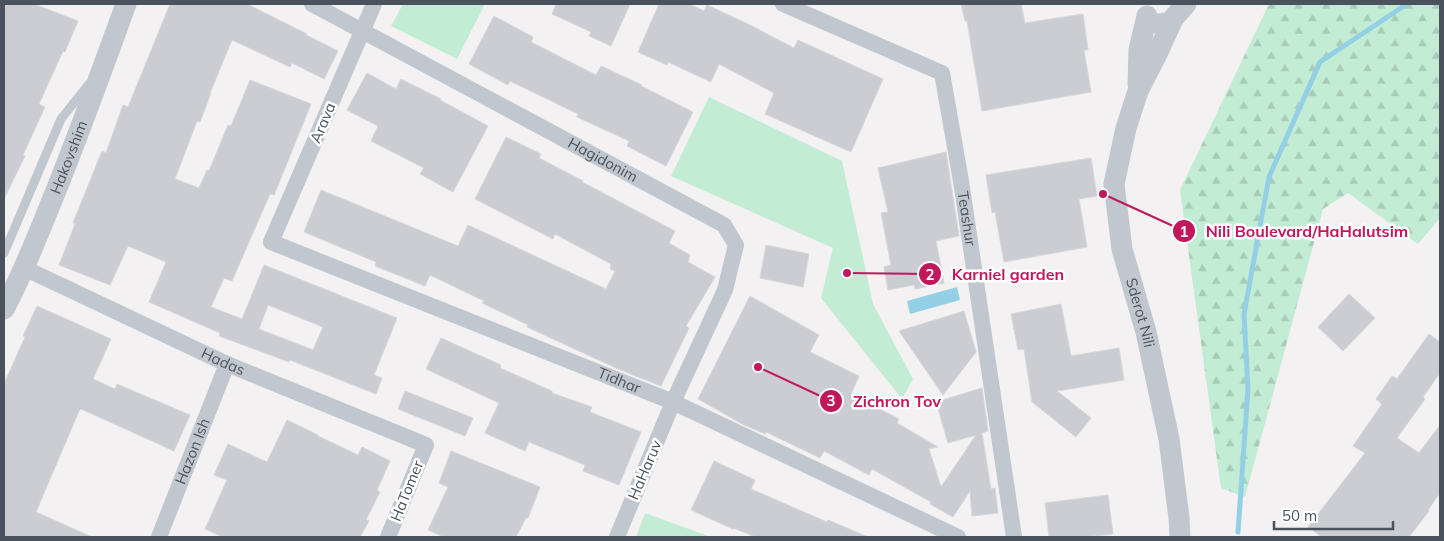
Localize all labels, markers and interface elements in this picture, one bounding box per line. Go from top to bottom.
street label: Arava [306,100,340,146]
street label: Hakovshim [46,118,91,197]
street label: Hagidonim [565,133,641,186]
street label: Teashur [954,190,981,248]
callout: Nili Boulevard/HaHalutsim [1171,216,1419,247]
text: Nili Boulevard/HaHalutsim [1206,221,1408,241]
text: 1 [1179,222,1189,241]
callout: Karniel garden [917,259,1075,290]
text: Karniel garden [952,264,1064,284]
text: 2 [925,265,935,284]
street label: Sderot Nili [1122,276,1159,349]
street label: Hadas [198,343,248,379]
street label: Tidhar [595,363,644,397]
callout: Zichron Tov [819,386,951,417]
text: 3 [826,391,836,410]
text: Zichron Tov [853,391,941,411]
street label: Hazon Ish [171,415,214,487]
street label: HaHaruv [623,437,666,503]
street label: HaTomer [386,457,427,524]
scale bar [1274,498,1393,530]
text: 50 m [1282,506,1317,525]

